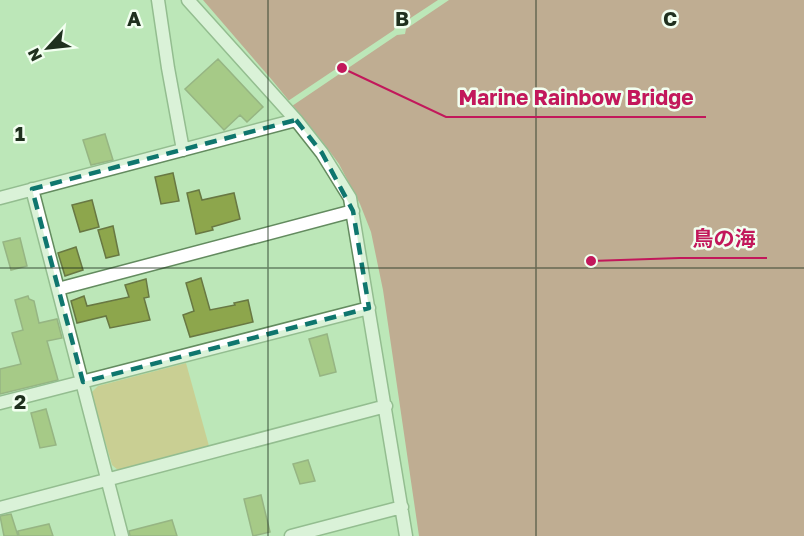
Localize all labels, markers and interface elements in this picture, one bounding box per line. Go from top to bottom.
text: A [127,6,141,30]
text: B [395,6,409,30]
text: C [663,6,677,30]
north arrow [18,18,78,78]
text: N [23,45,46,65]
callout: Marine Rainbow Bridge [446,78,706,117]
text: Marine Rainbow Bridge [458,84,694,110]
text: 1 [15,121,25,145]
callout: 鳥の海 [680,219,767,258]
text: 鳥の海 [693,225,756,251]
text: 2 [14,389,26,413]

